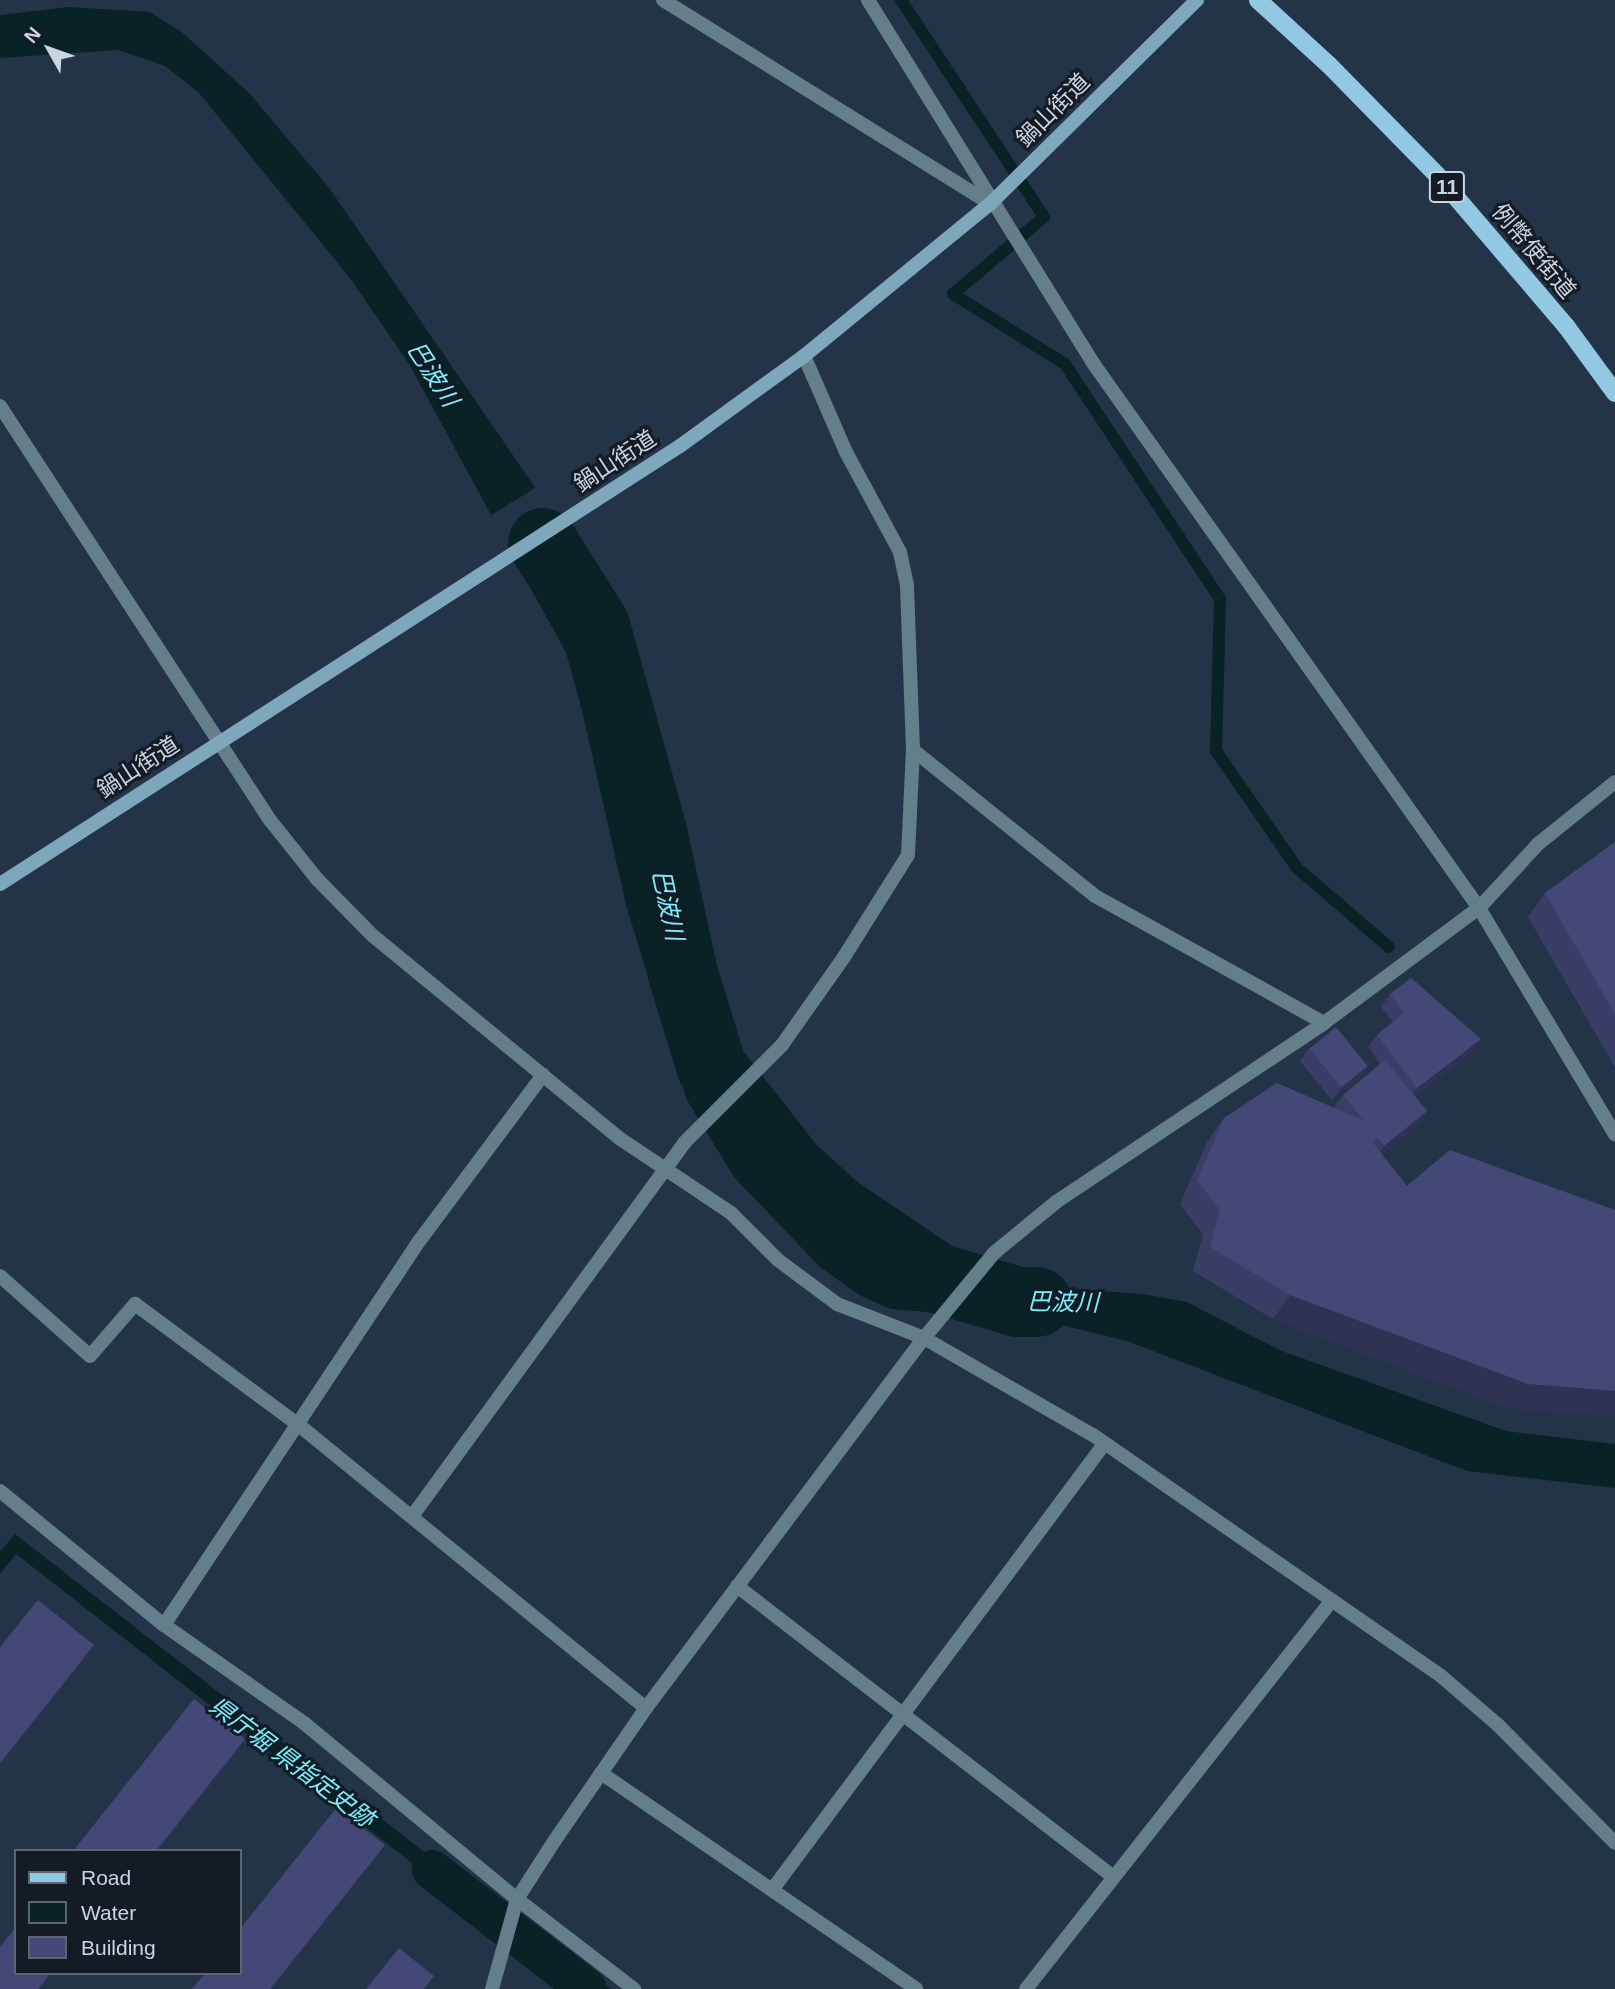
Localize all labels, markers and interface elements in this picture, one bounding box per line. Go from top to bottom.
north arrow [14,14,84,84]
text: N [20,23,45,47]
street label: 鍋山街道 [1011,68,1095,152]
road number: 11 [1428,170,1466,204]
street label: 例幣使街道 [1486,198,1582,304]
water label: 巴波川 [401,336,465,412]
street label: 鍋山街道 [569,424,661,498]
street label: 鍋山街道 [92,730,184,804]
water label: 巴波川 [646,867,690,943]
water label: 巴波川 [1027,1287,1099,1317]
water label: 県庁堀 県指定史跡 [204,1691,380,1833]
legend [14,1849,242,1975]
text: Road [81,1866,131,1889]
text: Water [81,1901,136,1924]
text: Building [81,1936,156,1959]

